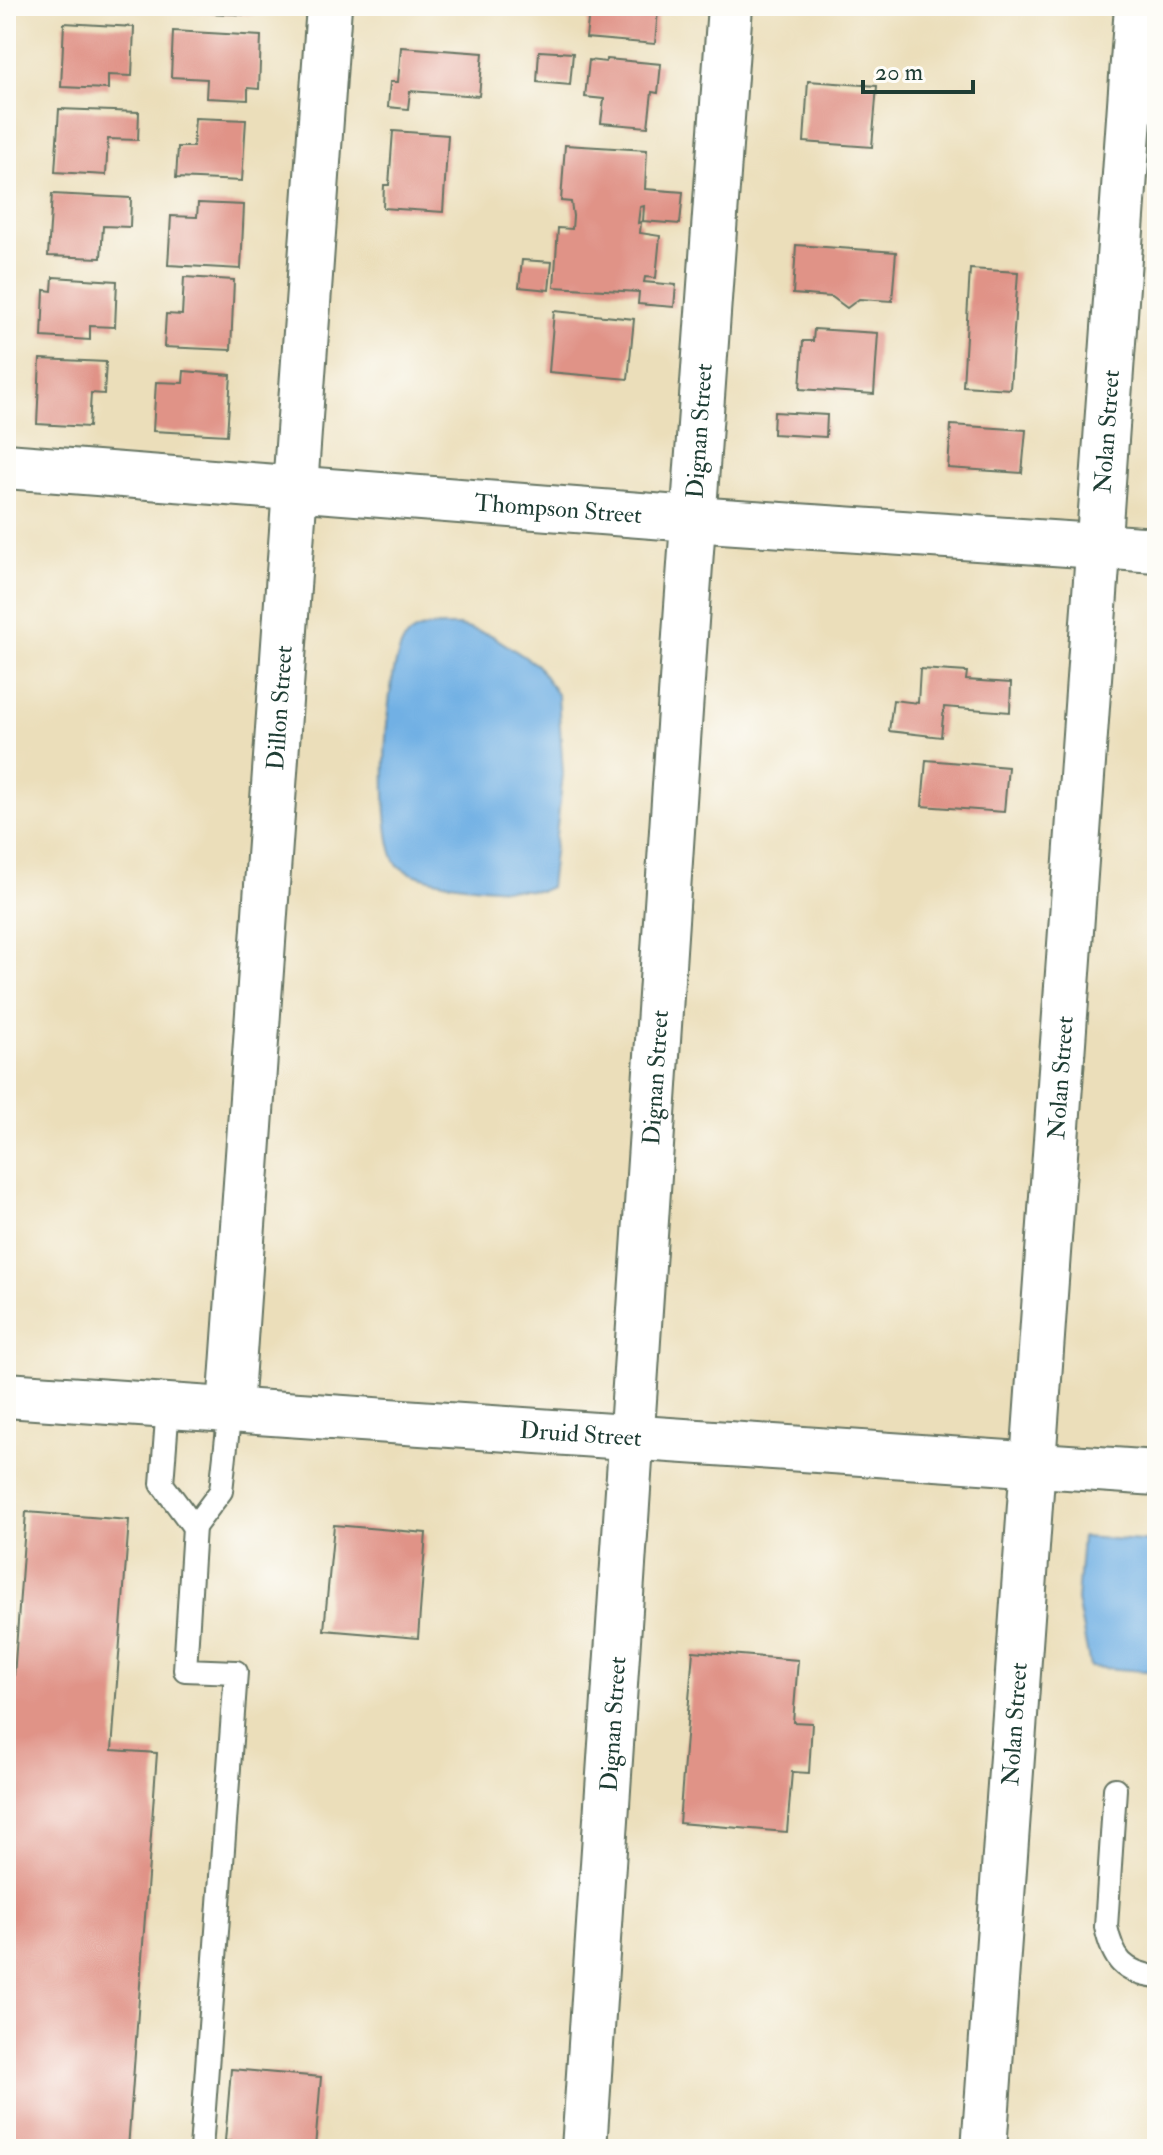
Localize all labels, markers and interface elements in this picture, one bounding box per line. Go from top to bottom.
scale bar [863,44,973,94]
text: 20 m [875,57,924,88]
street label: Dignan Street [679,362,720,499]
street label: Nolan Street [1087,368,1127,494]
street label: Thompson Street [473,487,643,531]
street label: Dillon Street [260,644,300,771]
street label: Dignan Street [636,1009,676,1146]
street label: Nolan Street [1041,1015,1081,1141]
street label: Druid Street [519,1415,643,1454]
street label: Dignan Street [593,1655,633,1793]
street label: Nolan Street [995,1661,1035,1787]

